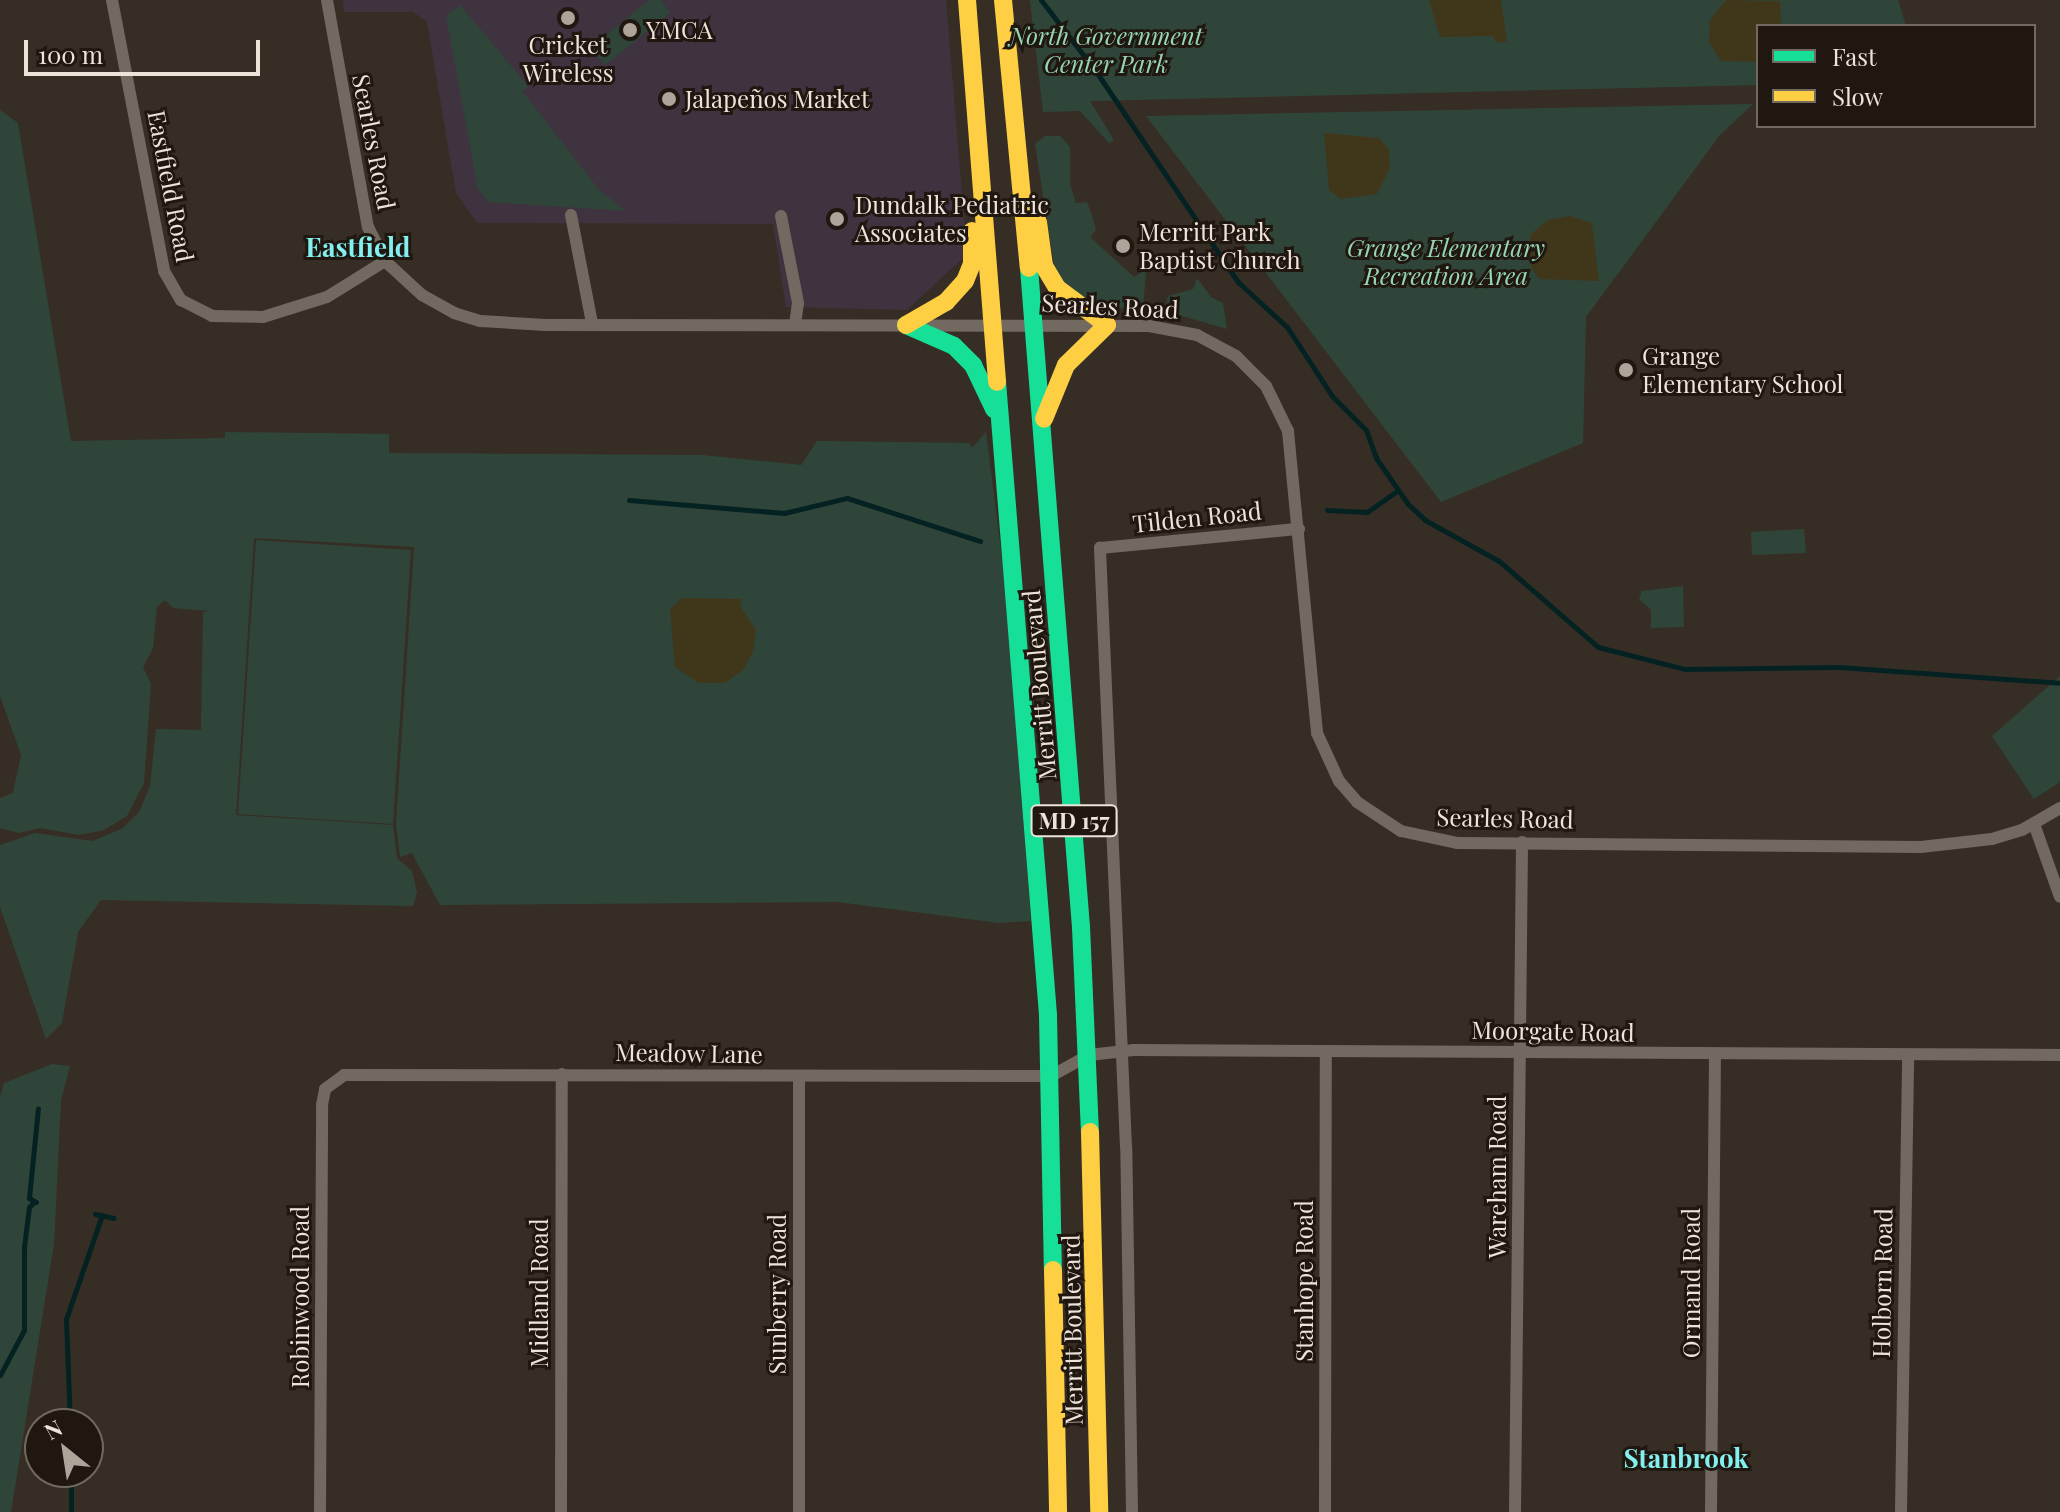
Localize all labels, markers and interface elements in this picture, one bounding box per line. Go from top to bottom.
marker: Cricket Wireless [559,9,577,27]
place label: YMCA [646,16,713,44]
marker: YMCA [621,21,639,39]
park label: North Government Center Park [1009,22,1203,78]
scale bar [28,24,264,74]
legend [1756,24,2036,128]
place label: Cricket Wireless [523,31,613,87]
text: 100 m [38,38,103,70]
text: Fast [1832,40,1877,72]
street label: Searles Road [347,72,401,212]
text: Slow [1832,80,1883,112]
place label: Jalapeños Market [685,85,869,113]
marker: Jalapeños Market [660,90,678,108]
street label: Eastfield Road [142,108,200,264]
place label: Dundalk Pediatric Associates [855,191,1049,247]
marker: Dundalk Pediatric Associates [826,208,848,230]
place label: Merritt Park Baptist Church [1139,218,1301,274]
district label: Eastfield [306,231,410,263]
park label: Grange Elementary Recreation Area [1347,234,1545,290]
marker: Merritt Park Baptist Church [1114,237,1132,255]
street label: Searles Road [1041,288,1179,324]
place label: Grange Elementary School [1642,342,1844,398]
marker: Grange Elementary School [1617,361,1635,379]
street label: Tilden Road [1131,496,1263,538]
street label: Merritt Boulevard [1016,588,1062,782]
street label: Searles Road [1436,802,1574,834]
road number: MD 157 [1030,803,1118,839]
street label: Moorgate Road [1471,1015,1635,1047]
street label: Meadow Lane [615,1037,763,1069]
street label: Wareham Road [1483,1096,1511,1258]
street label: Stanhope Road [1290,1200,1318,1362]
street label: Robinwood Road [286,1206,314,1388]
street label: Ormand Road [1677,1208,1705,1358]
street label: Holborn Road [1866,1208,1898,1358]
street label: Sunberry Road [763,1214,791,1374]
street label: Midland Road [525,1218,553,1368]
street label: Merritt Boulevard [1056,1234,1088,1426]
north arrow [24,1408,104,1488]
text: N [39,1412,67,1446]
district label: Stanbrook [1623,1442,1749,1474]

